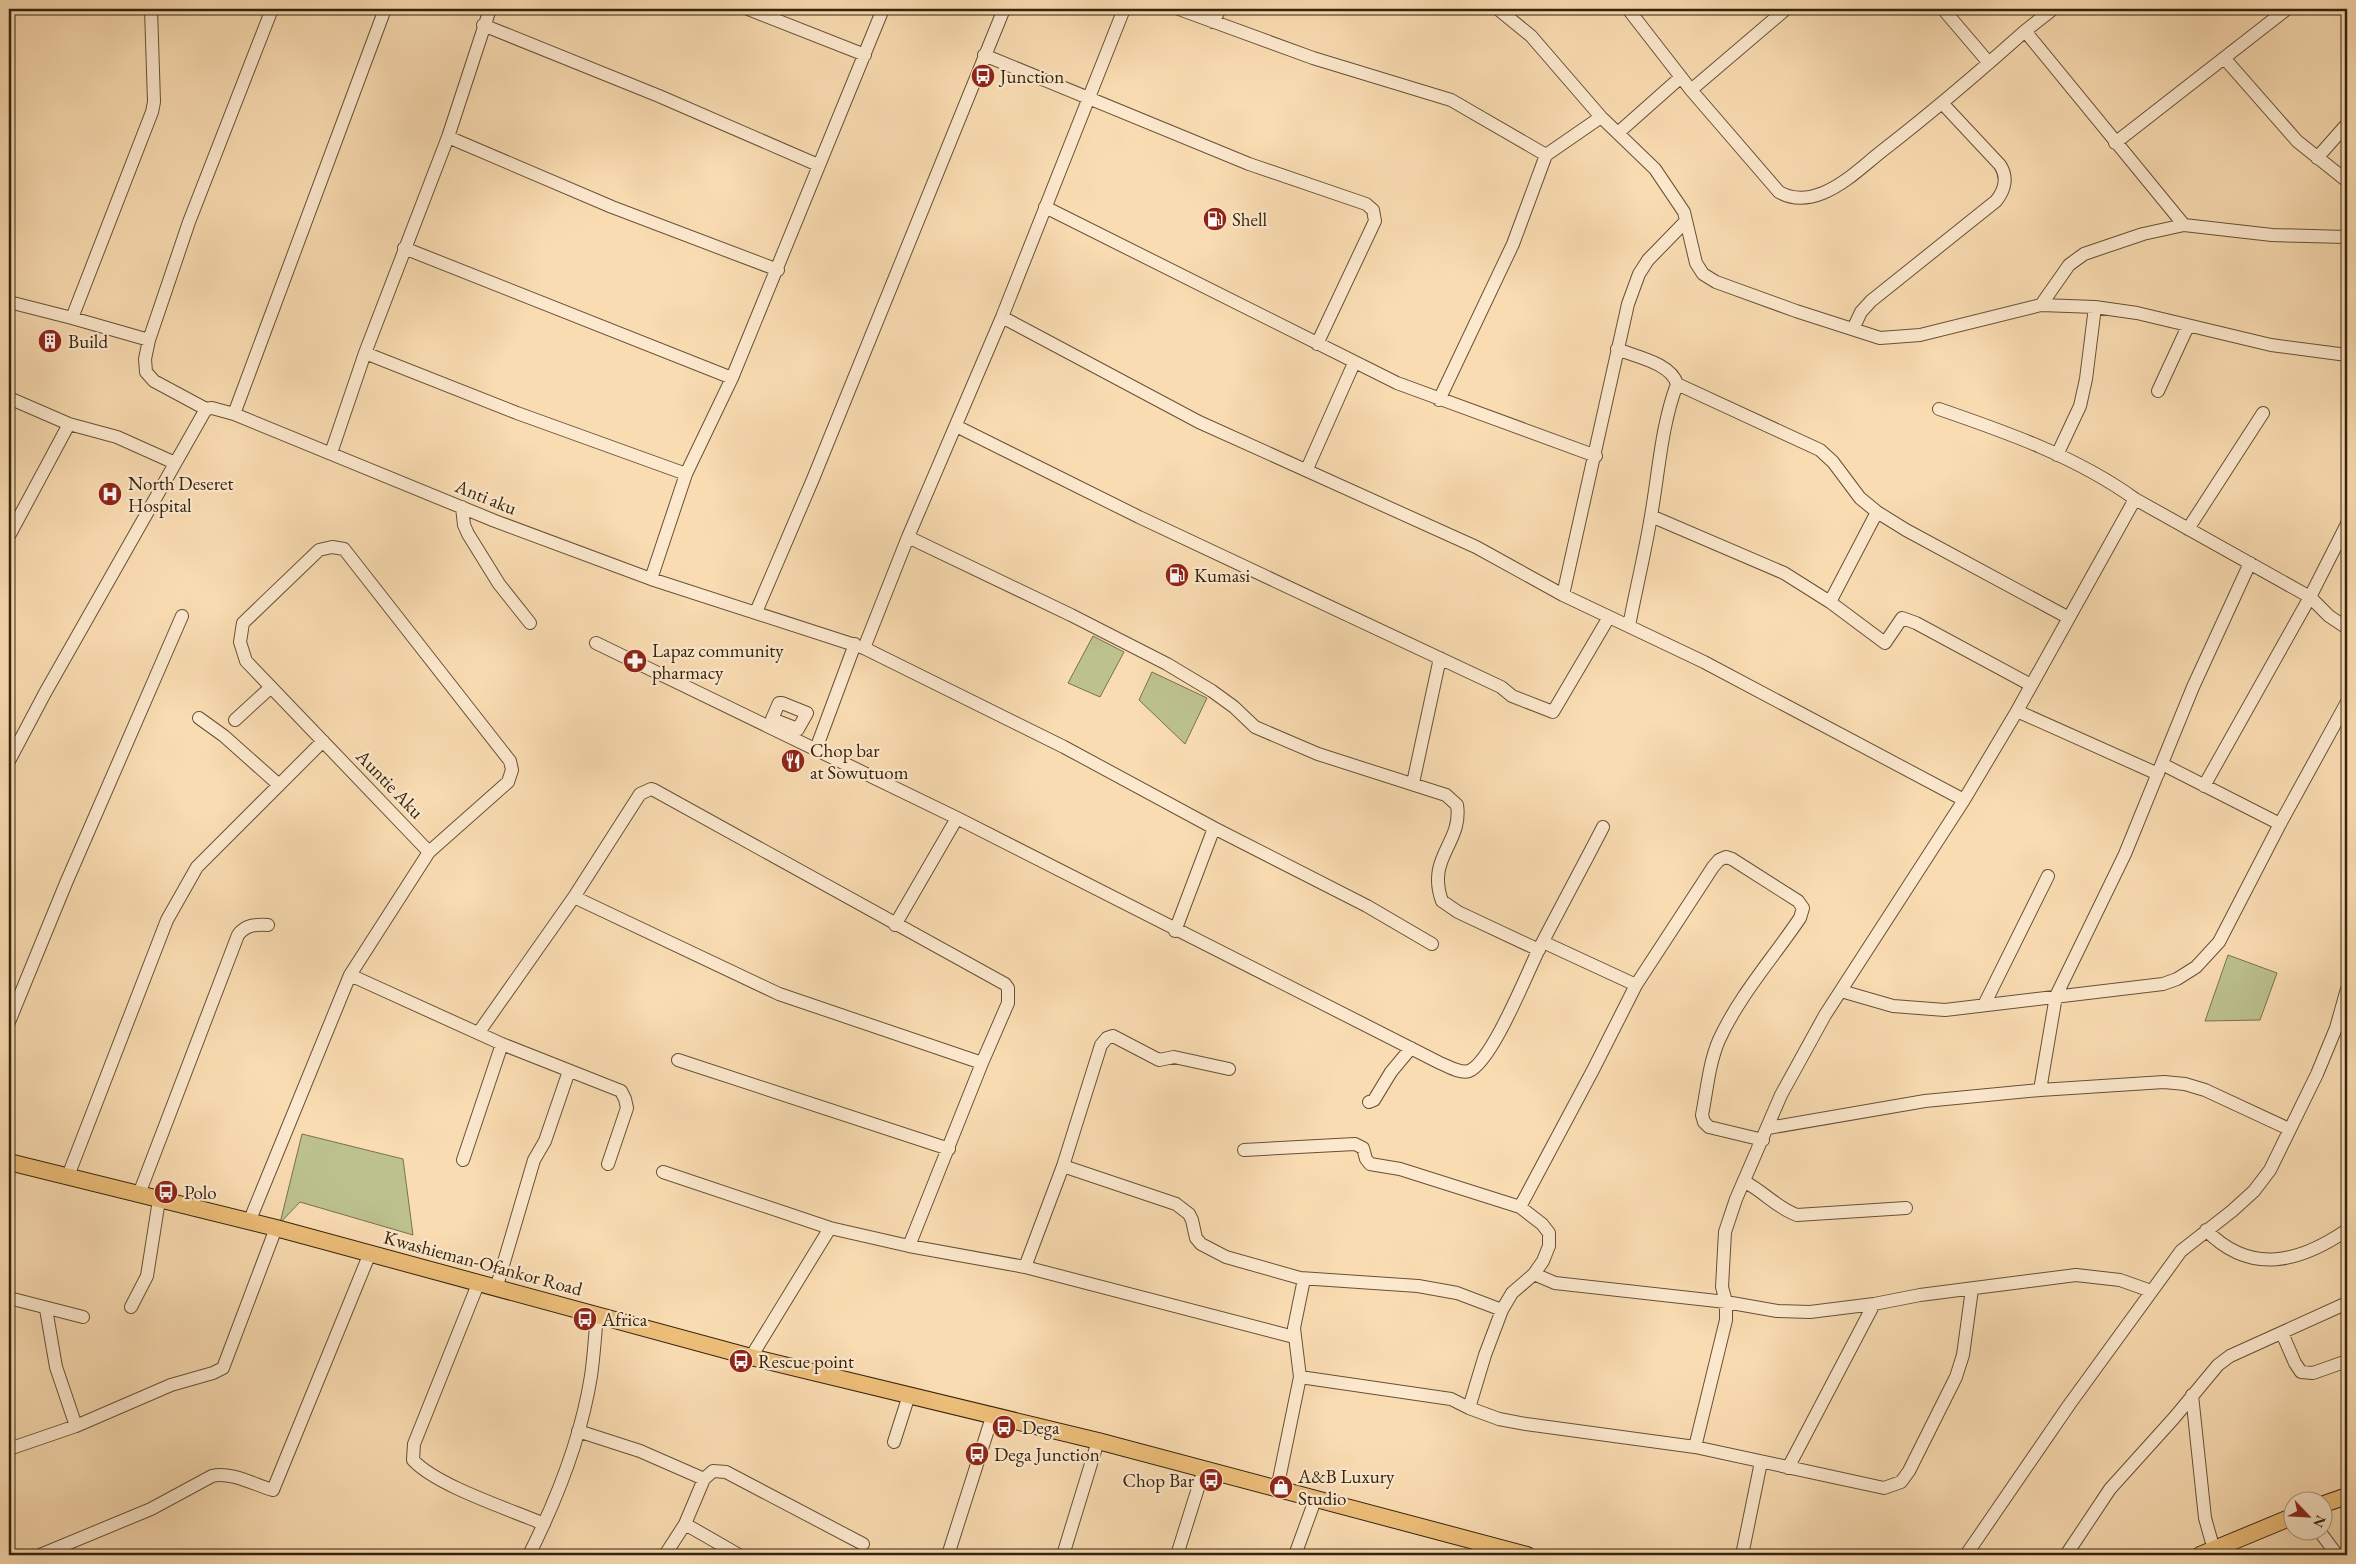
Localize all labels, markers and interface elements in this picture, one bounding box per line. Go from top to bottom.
bus stop icon: Junction [970,63,996,89]
place label: Junction [998,64,1064,89]
fuel station icon: Shell [1202,206,1228,232]
place label: Shell [1232,207,1268,232]
building icon: Build [37,328,63,354]
place label: Build [68,329,108,354]
place label: North Deseret Hospital [128,471,233,518]
street label: Anti aku [451,473,520,521]
hospital icon: North Deseret Hospital [97,481,123,507]
fuel station icon: Kumasi [1164,562,1190,588]
place label: Kumasi [1194,563,1250,588]
place label: Lapaz community pharmacy [652,638,784,685]
pharmacy icon: Lapaz community pharmacy [622,648,648,674]
place label: Chop bar at Sowutuom [810,738,909,785]
street label: Auntie Aku [350,743,429,824]
restaurant icon: Chop bar at Sowutuom [780,748,806,774]
bus stop icon: Polo [153,1179,179,1205]
place label: Polo [184,1180,217,1205]
street label: Kwashieman-Ofankor Road [381,1224,585,1302]
bus stop icon: Africa [572,1306,598,1332]
place label: Africa [601,1307,648,1332]
bus stop icon: Rescue point [728,1348,754,1374]
place label: Rescue point [758,1349,854,1374]
bus stop icon: Dega [991,1414,1017,1440]
place label: Dega [1022,1415,1060,1440]
bus stop icon: Dega Junction [964,1441,990,1467]
place label: Dega Junction [994,1442,1100,1467]
place label: A&B Luxury Studio [1297,1464,1395,1511]
bus stop icon: Chop Bar [1198,1467,1224,1493]
place label: Chop Bar [1123,1468,1195,1493]
shop icon: A&B Luxury Studio [1268,1474,1294,1500]
north arrow [2284,1492,2334,1542]
text: N [2309,1513,2330,1531]

